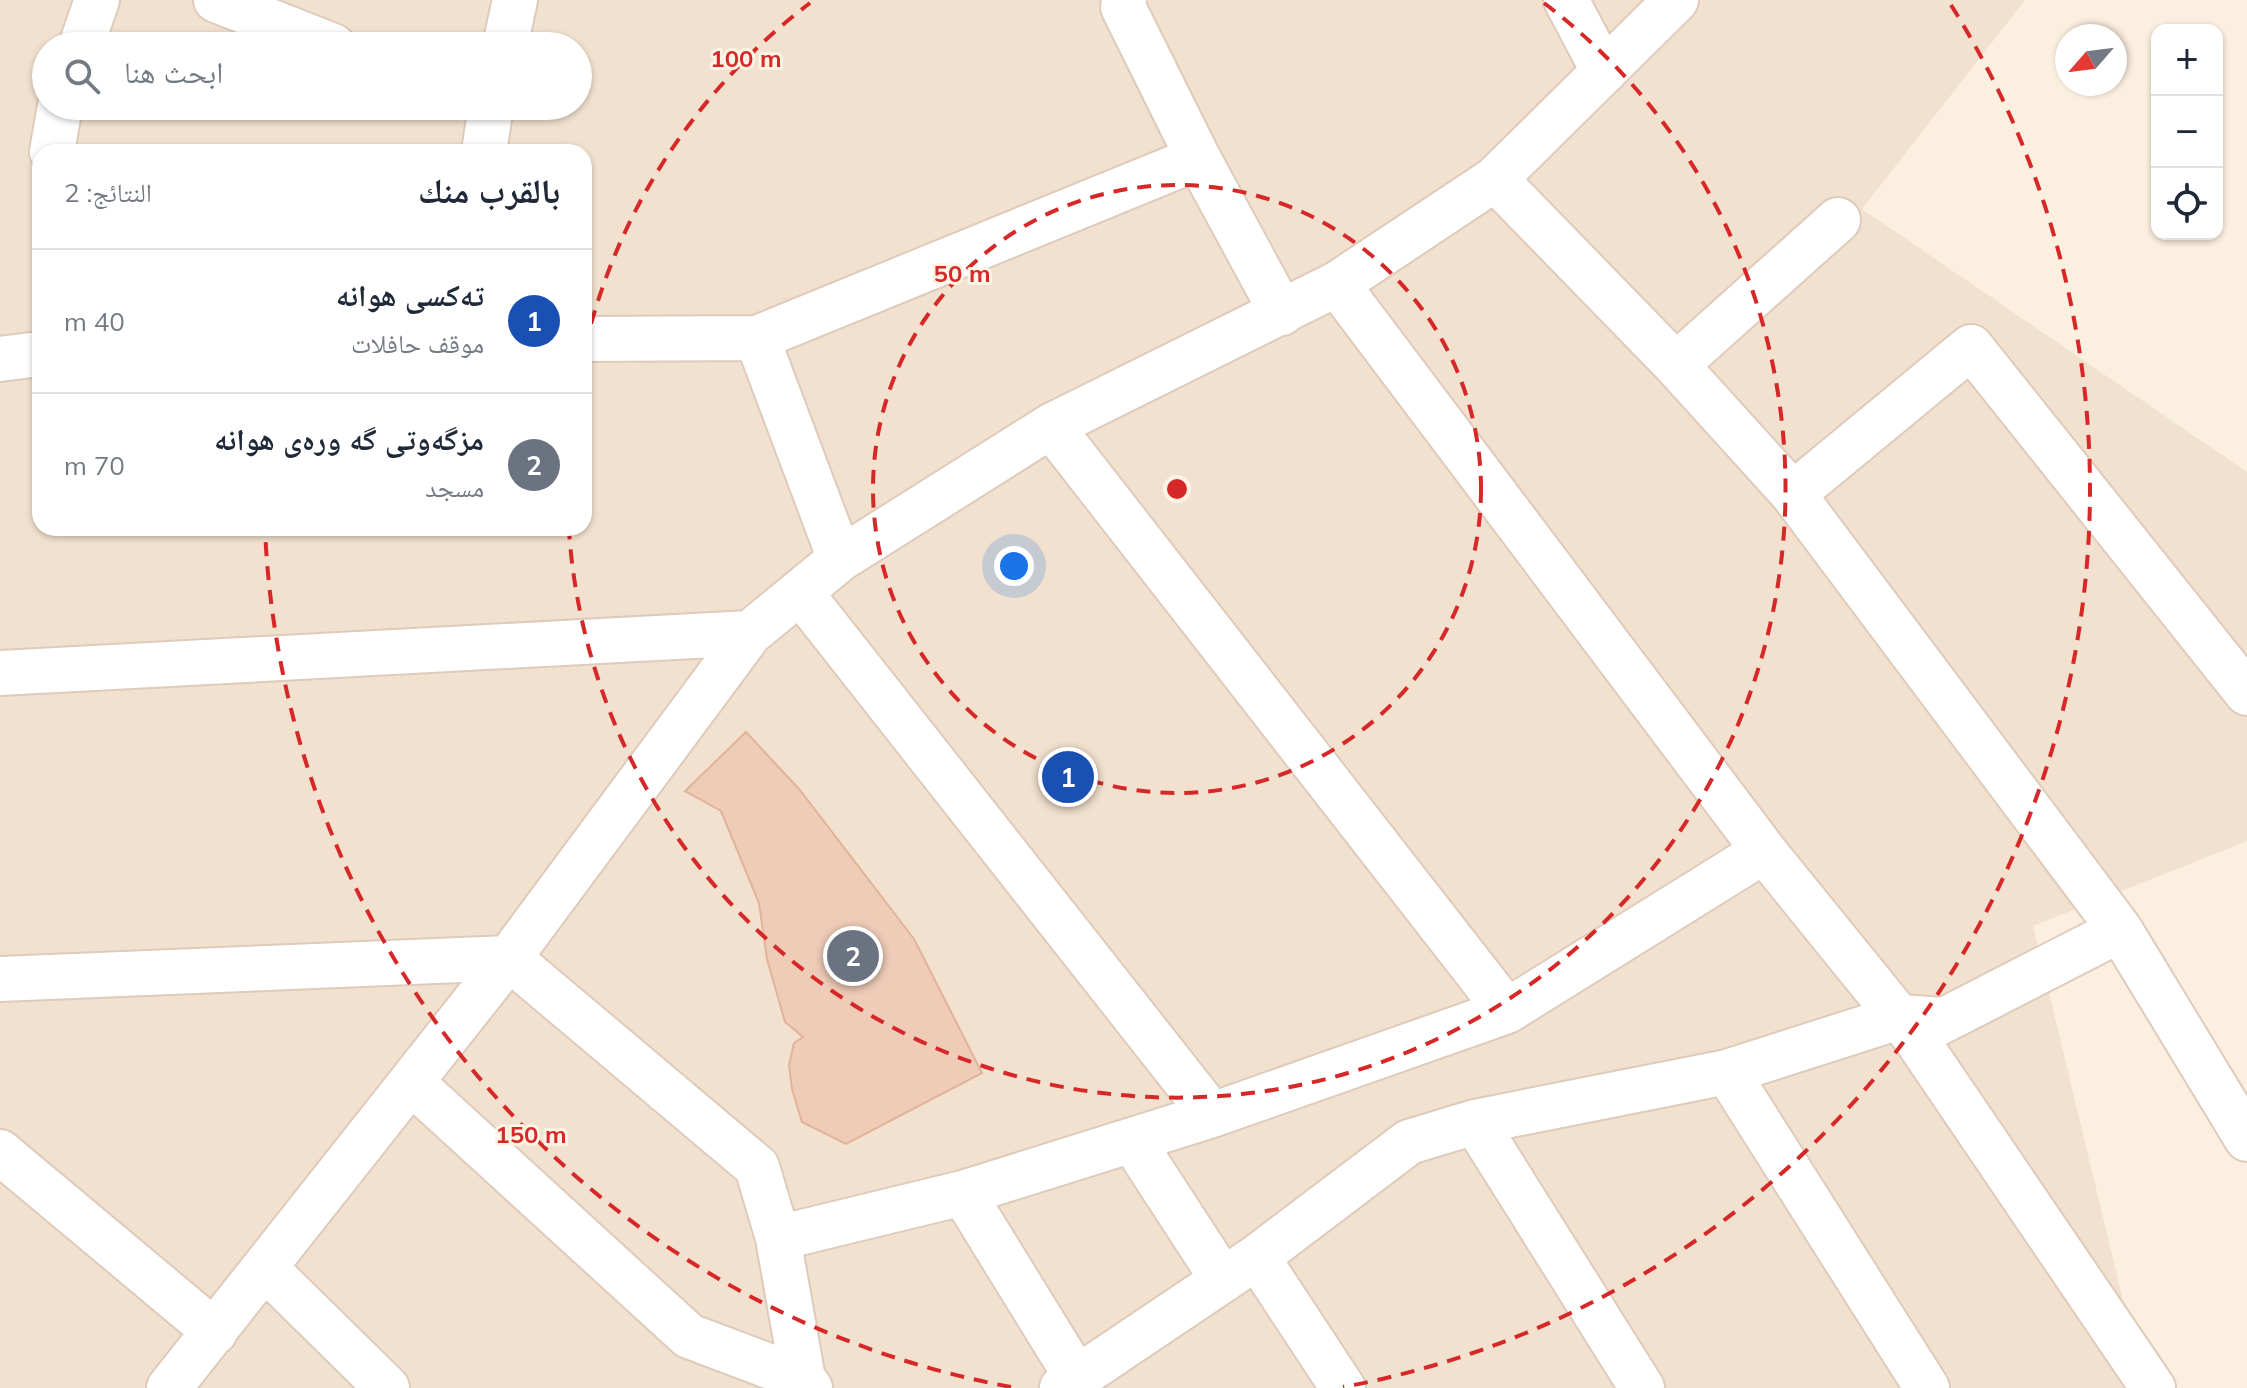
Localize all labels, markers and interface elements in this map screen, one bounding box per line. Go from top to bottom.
north arrow [2055,24,2127,96]
map controls [2151,24,2223,240]
button: + [2151,24,2223,96]
search box [32,32,592,120]
text: 100 m [710,43,782,73]
text: ابحث هنا [124,53,223,91]
icon: search [60,54,104,98]
button: − [2151,96,2223,168]
button: locate [2151,168,2223,240]
text: بالقرب منك [418,169,560,212]
text: النتائج: 2 [64,176,152,209]
text: 50 m [934,258,990,288]
text: تەکسی هوانە [336,276,484,314]
text: 40 m [64,305,125,338]
text: 1 [526,305,542,338]
text: موقف حافلات [351,327,484,360]
text: مزگەوتی گە ورەی هوانە [214,420,484,458]
text: 70 m [64,449,125,482]
text: 2 [526,449,542,482]
text: مسجد [425,471,484,504]
centre of rings [1163,475,1191,503]
your location [994,546,1034,586]
pin: 1 [1042,747,1094,807]
pin: 2 [827,926,879,986]
text: 150 m [495,1119,567,1149]

